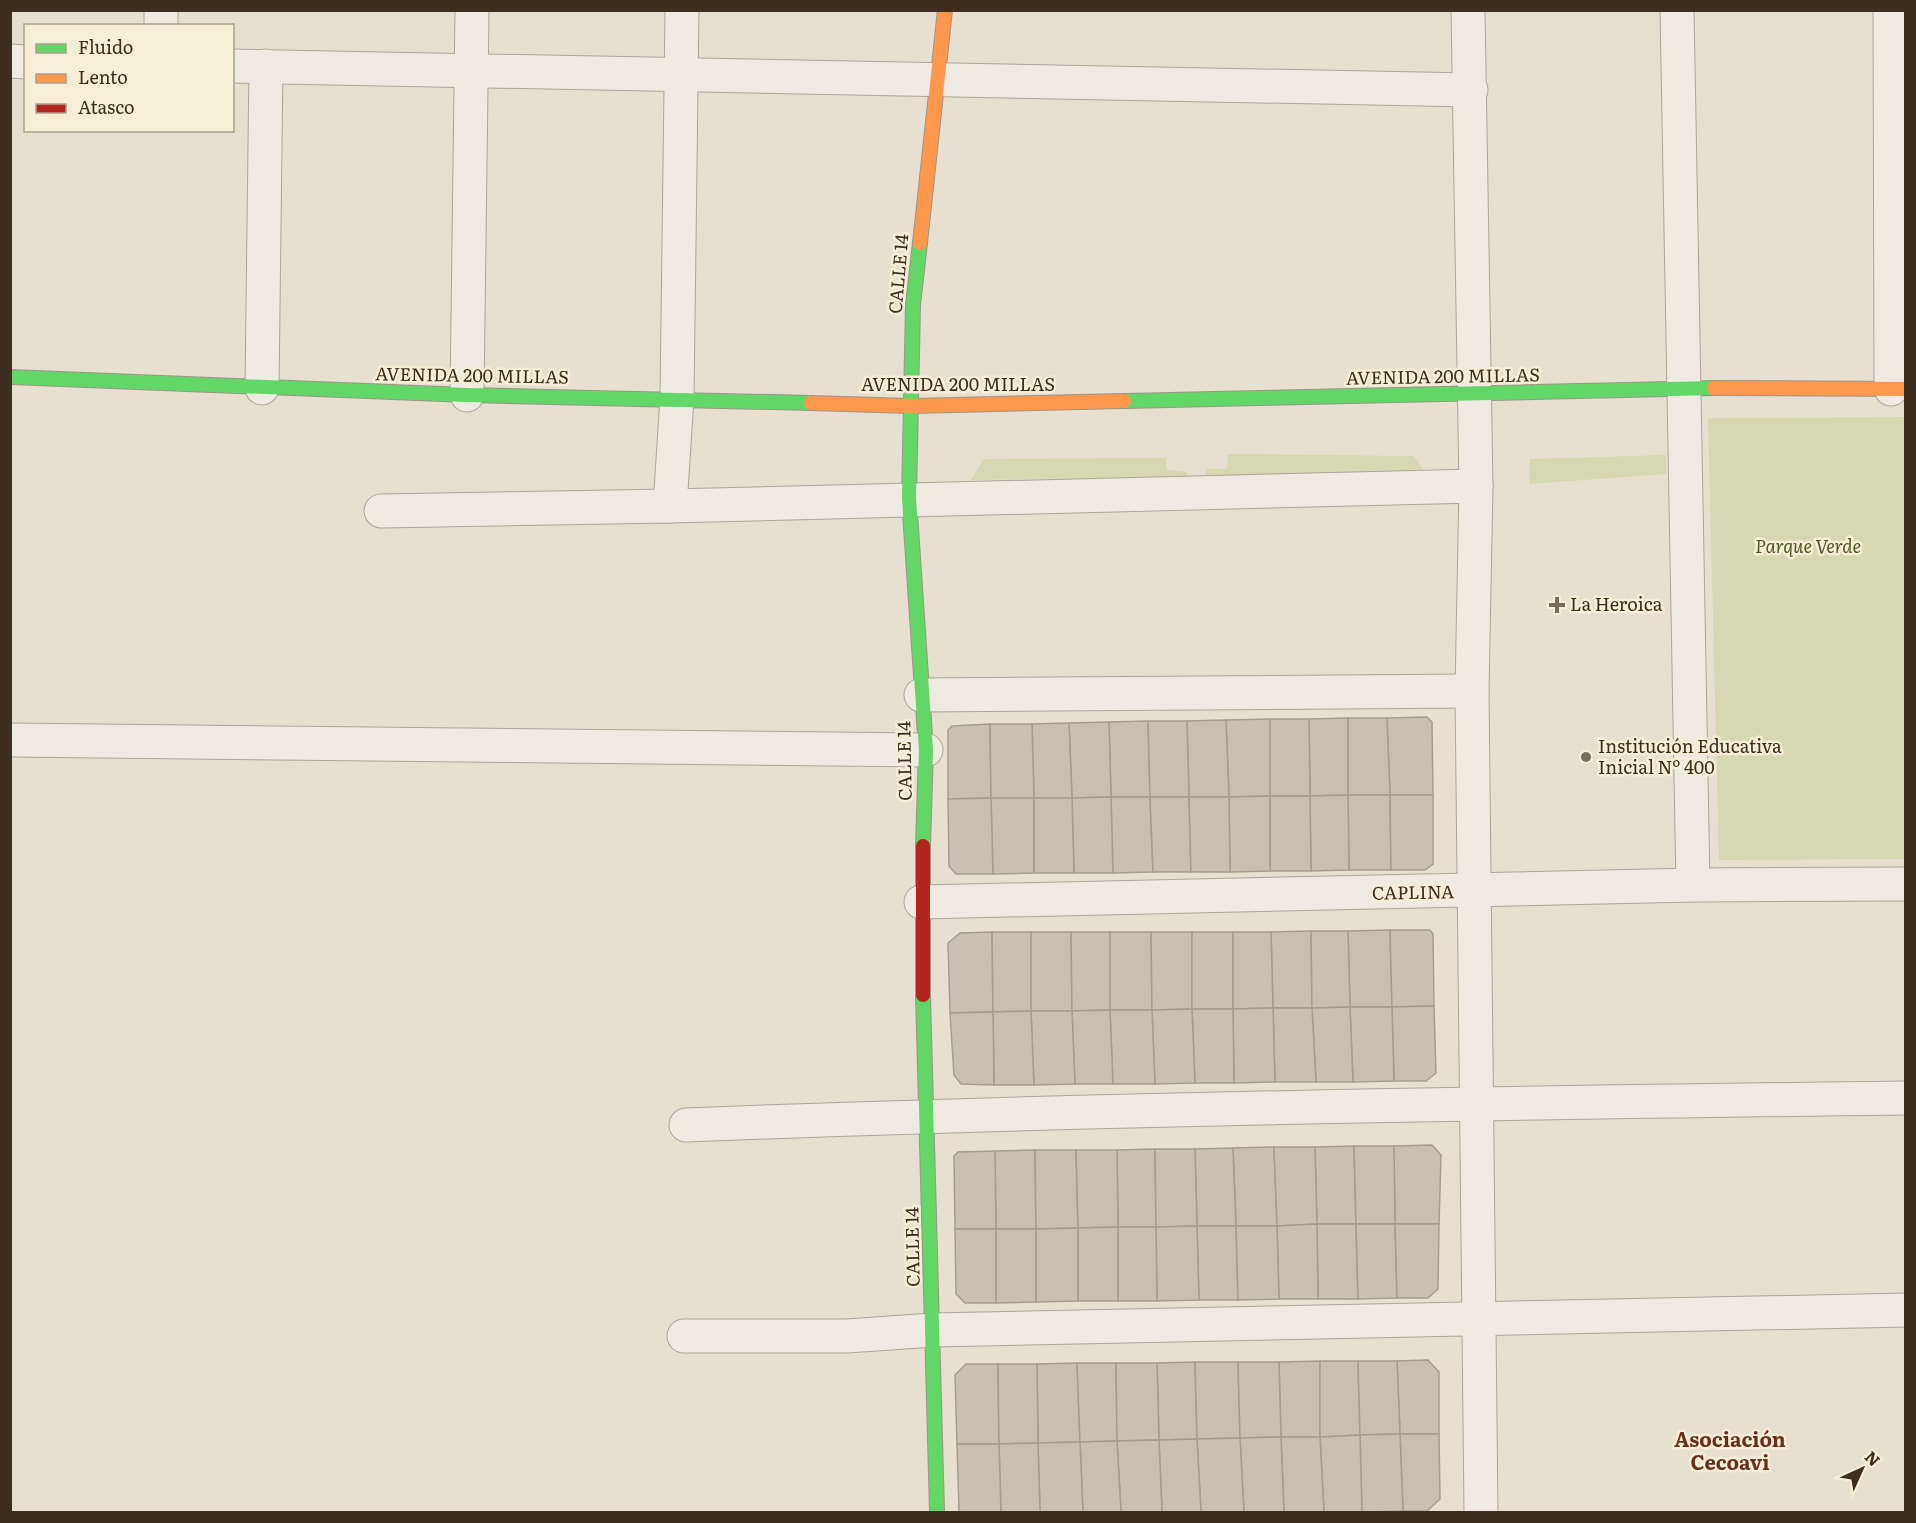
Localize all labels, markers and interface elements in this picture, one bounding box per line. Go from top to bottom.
legend [24,24,234,132]
text: Fluido [78,33,133,60]
text: Lento [78,63,128,90]
text: Atasco [78,93,135,120]
street label: CALLE 14 [881,233,914,315]
street label: AVENIDA 200 MILLAS [375,359,569,390]
street label: AVENIDA 200 MILLAS [1346,360,1540,391]
street label: AVENIDA 200 MILLAS [861,370,1055,397]
park label: Parque Verde [1755,532,1861,559]
place label: La Heroica [1570,590,1663,617]
marker: La Heroica [1548,596,1566,614]
street label: CALLE 14 [889,721,918,801]
place label: Institución Educativa Inicial Nº 400 [1598,732,1782,780]
marker: Institución Educativa Inicial Nº 400 [1579,750,1593,764]
street label: CAPLINA [1372,877,1454,906]
street label: CALLE 14 [897,1207,926,1287]
district label: Asociación Cecoavi [1674,1423,1786,1476]
north arrow [1832,1439,1892,1499]
text: N [1860,1444,1887,1471]

